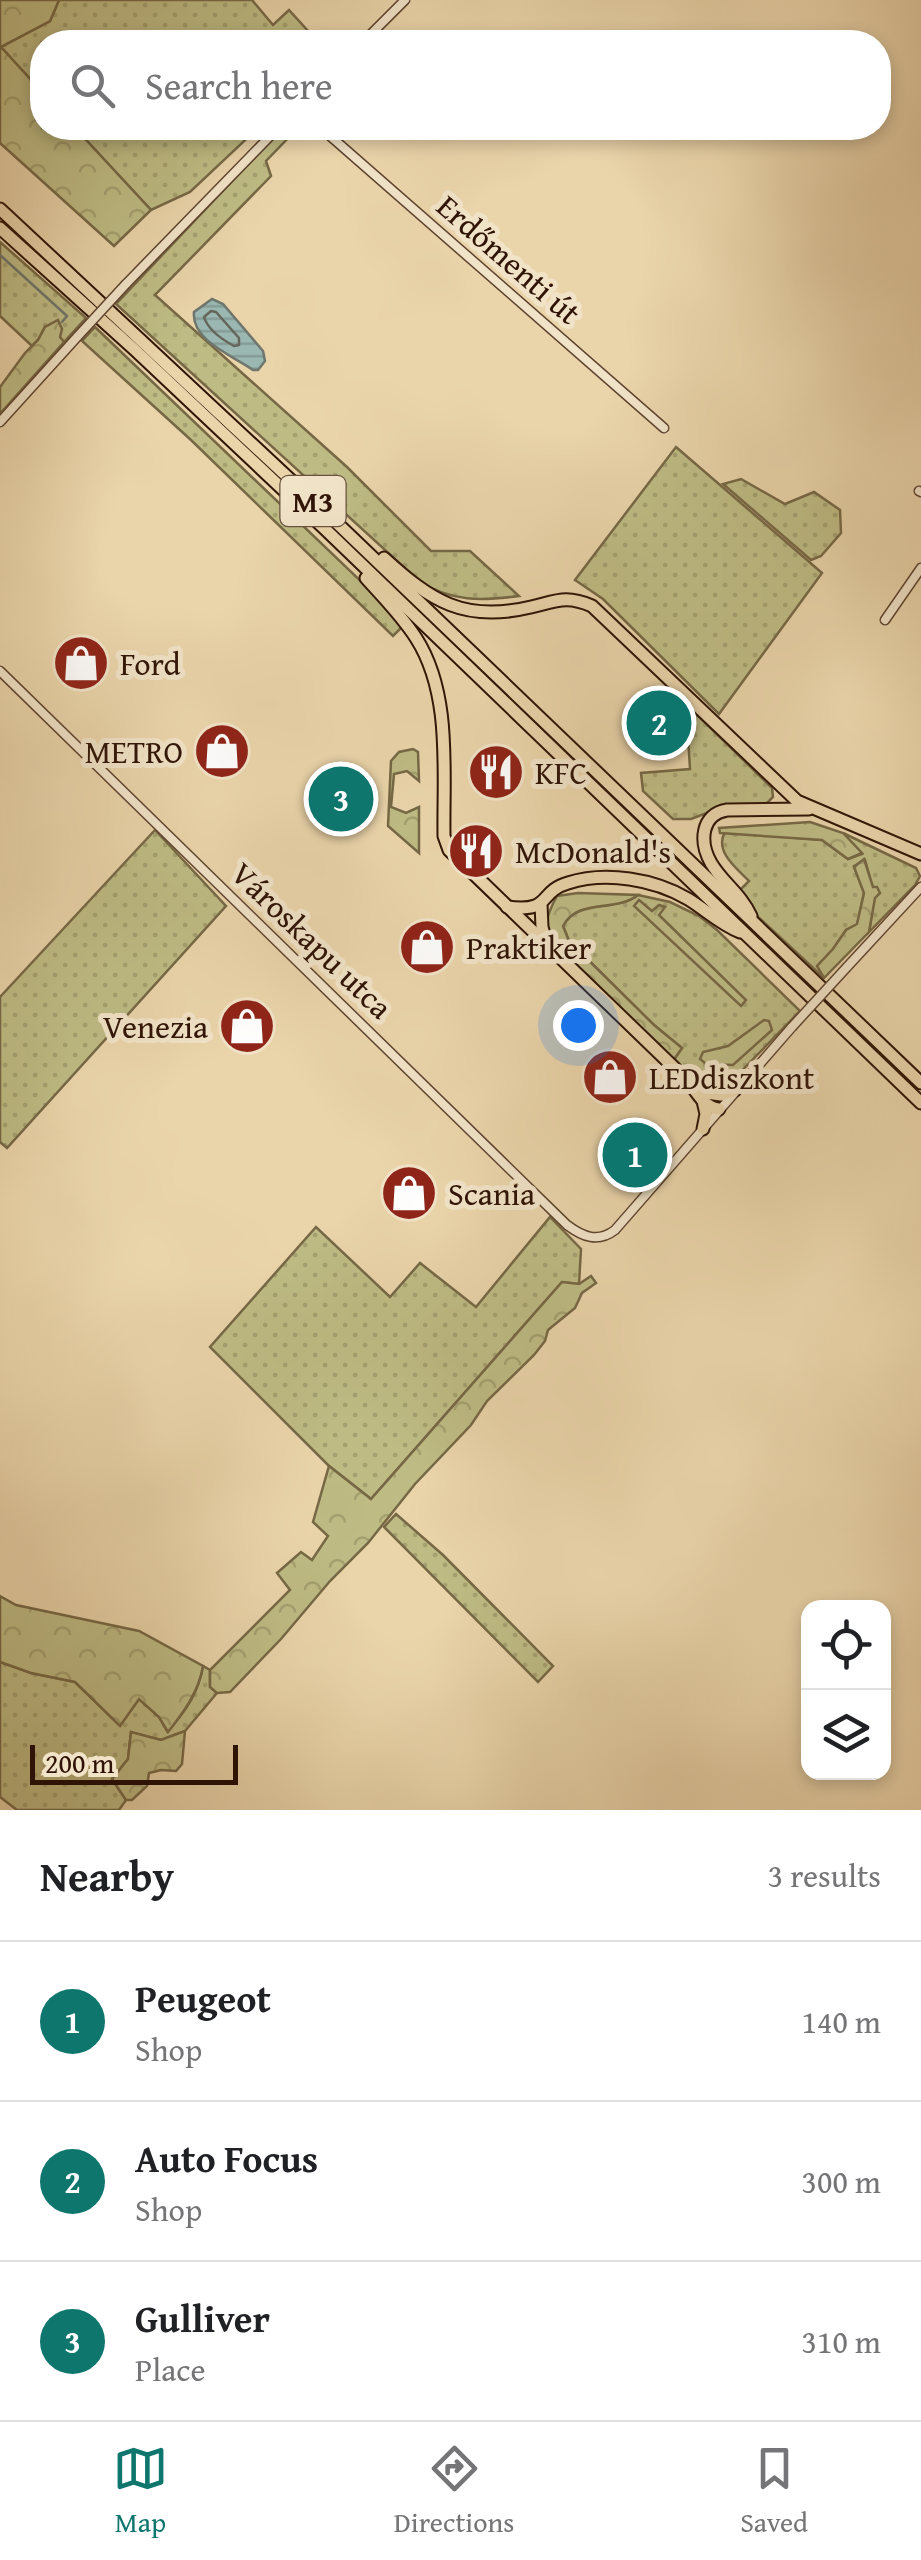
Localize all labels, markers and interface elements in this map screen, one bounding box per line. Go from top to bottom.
search box [30,30,891,140]
text: Search here [145,57,333,113]
icon: search [65,58,120,113]
street label: Erdőmenti út [427,183,591,335]
road number: M3 [280,476,346,526]
shop icon: Ford [51,633,111,693]
place label: Ford [120,640,181,687]
pin: 2 [626,686,692,760]
shop icon: METRO [192,721,252,781]
place label: METRO [85,728,183,775]
restaurant icon: KFC [466,742,526,802]
place label: KFC [535,749,587,796]
pin: 3 [308,762,374,836]
restaurant icon: McDonald's [446,821,506,881]
place label: McDonald's [515,828,671,875]
street label: Városkapu utca [221,851,403,1029]
shop icon: Praktiker [397,917,457,977]
place label: Praktiker [466,924,592,971]
shop icon: Venezia [217,996,277,1056]
your location [553,1000,604,1051]
place label: Venezia [103,1003,208,1050]
shop icon: LEDdiszkont [580,1047,640,1107]
place label: LEDdiszkont [649,1054,814,1101]
pin: 1 [602,1118,668,1192]
shop icon: Scania [379,1163,439,1223]
place label: Scania [448,1170,535,1217]
map controls [801,1600,891,1780]
button: locate [801,1600,891,1690]
button: layers [801,1690,891,1780]
scale bar [30,1740,238,1784]
text: 200 m [45,1742,114,1783]
text: Nearby [40,1845,174,1906]
text: 3 results [768,1852,881,1899]
text: Peugeot [135,1970,271,2026]
text: 1 [64,1998,81,2045]
text: 140 m [802,1998,881,2045]
text: Shop [135,2026,202,2073]
text: Auto Focus [135,2130,318,2186]
text: 2 [64,2158,81,2205]
text: 300 m [802,2158,881,2205]
text: Shop [135,2186,202,2233]
text: Gulliver [135,2290,270,2346]
text: 3 [64,2318,81,2365]
text: 310 m [802,2318,881,2365]
text: Place [135,2346,206,2393]
tab: Map [113,2441,168,2542]
tab: Directions [394,2441,514,2542]
tab: Saved [740,2441,808,2542]

